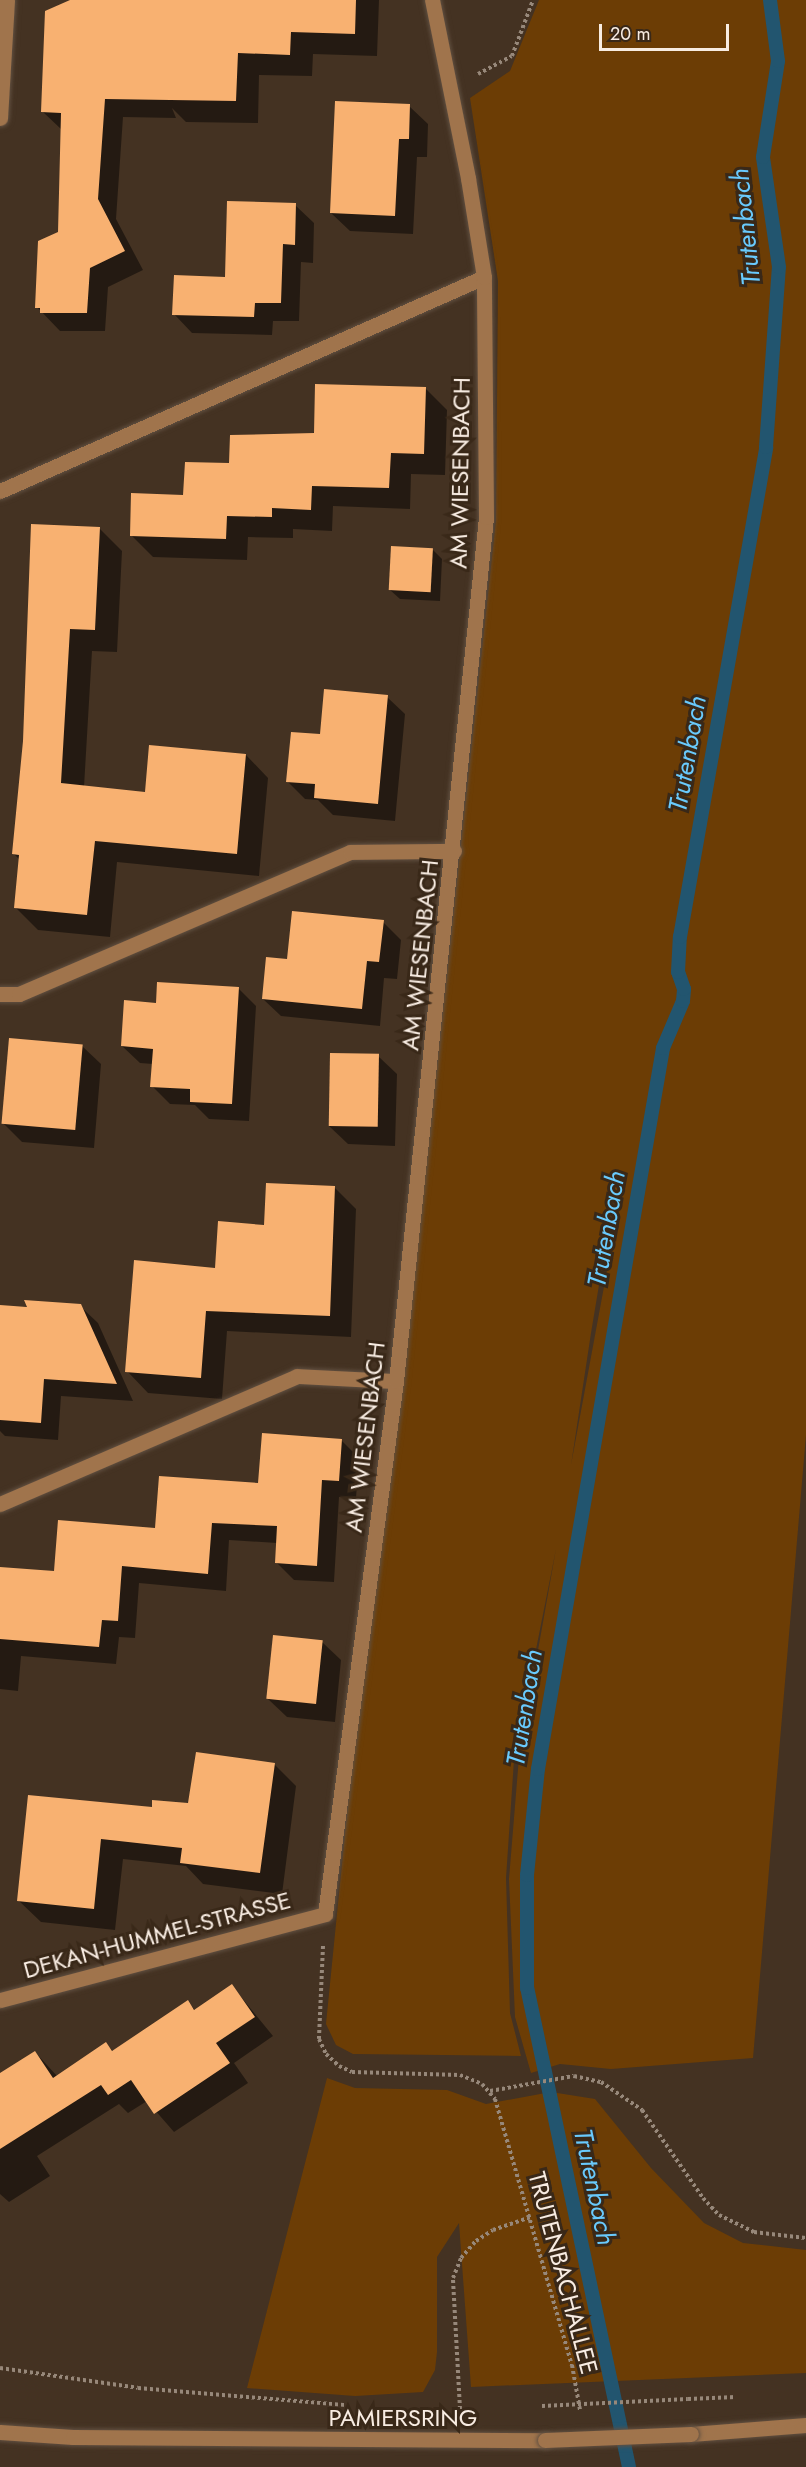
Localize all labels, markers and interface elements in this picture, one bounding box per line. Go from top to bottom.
scale bar [602,12,732,50]
text: 20 m [610,21,650,47]
water label: Trutenbach [724,167,768,287]
street label: AM WIESENBACH [444,377,476,569]
water label: Trutenbach [662,693,714,815]
street label: AM WIESENBACH [396,858,444,1052]
water label: Trutenbach [581,1168,633,1290]
street label: AM WIESENBACH [339,1340,391,1534]
water label: Trutenbach [500,1647,550,1769]
street label: DEKAN-HUMMEL-STRASSE [20,1885,294,1985]
water label: Trutenbach [566,2126,622,2248]
street label: TRUTENBACHALLEE [522,2169,604,2377]
street label: PAMIERSRING [329,2404,477,2432]

